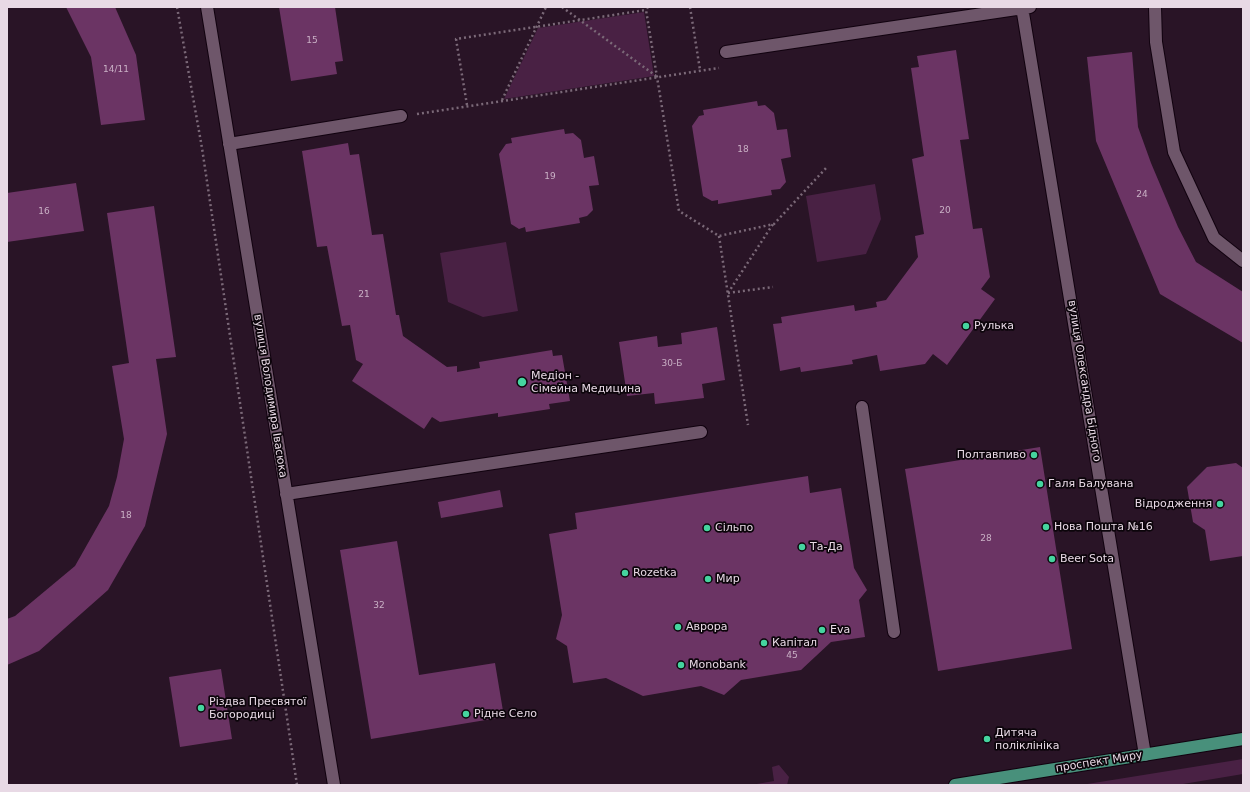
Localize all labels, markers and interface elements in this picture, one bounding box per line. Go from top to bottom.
house number: 15 [306,36,318,46]
house number: 14/11 [103,65,129,75]
house number: 18 [737,145,749,155]
house number: 19 [544,172,556,182]
house number: 24 [1136,190,1148,200]
house number: 20 [939,206,951,216]
house number: 16 [38,207,50,217]
house number: 21 [358,290,370,300]
street label: вулиця Олександра Бідного [1065,299,1103,463]
street label: вулиця Володимира Івасюка [251,313,289,479]
place label: Рулька [974,319,1014,333]
marker: Рулька [961,321,971,331]
house number: 30-Б [662,359,682,369]
place label: Медіон - Сімейна Медицина [531,369,641,395]
marker: Медіон - Сімейна Медицина [516,376,528,388]
place label: Полтавпиво [957,448,1026,462]
marker: Полтавпиво [1029,450,1039,460]
place label: Галя Балувана [1048,477,1134,491]
marker: Галя Балувана [1035,479,1045,489]
place label: Відродження [1135,497,1212,511]
marker: Відродження [1215,499,1225,509]
house number: 18 [120,511,132,521]
place label: Нова Пошта №16 [1054,520,1153,534]
place label: Сільпо [715,521,753,535]
marker: Нова Пошта №16 [1041,522,1051,532]
marker: Сільпо [702,523,712,533]
house number: 28 [980,534,992,544]
place label: Та-Да [810,540,843,554]
marker: Та-Да [797,542,807,552]
place label: Beer Sota [1060,552,1114,566]
marker: Beer Sota [1047,554,1057,564]
place label: Rozetka [633,566,677,580]
marker: Rozetka [620,568,630,578]
place label: Мир [716,572,740,586]
marker: Мир [703,574,713,584]
house number: 32 [373,601,385,611]
place label: Аврора [686,620,727,634]
marker: Аврора [673,622,683,632]
place label: Eva [830,623,850,637]
marker: Eva [817,625,827,635]
place label: Капітал [772,636,817,650]
marker: Капітал [759,638,769,648]
house number: 45 [786,651,798,661]
place label: Monobank [689,658,746,672]
marker: Monobank [676,660,686,670]
place label: Різдва Пресвятої Богородиці [209,695,306,721]
marker: Різдва Пресвятої Богородиці [196,703,206,713]
place label: Рідне Село [474,707,537,721]
marker: Рідне Село [461,709,471,719]
place label: Дитяча поліклініка [995,726,1059,752]
marker: Дитяча поліклініка [982,734,992,744]
street label: проспект Миру [1055,749,1143,775]

